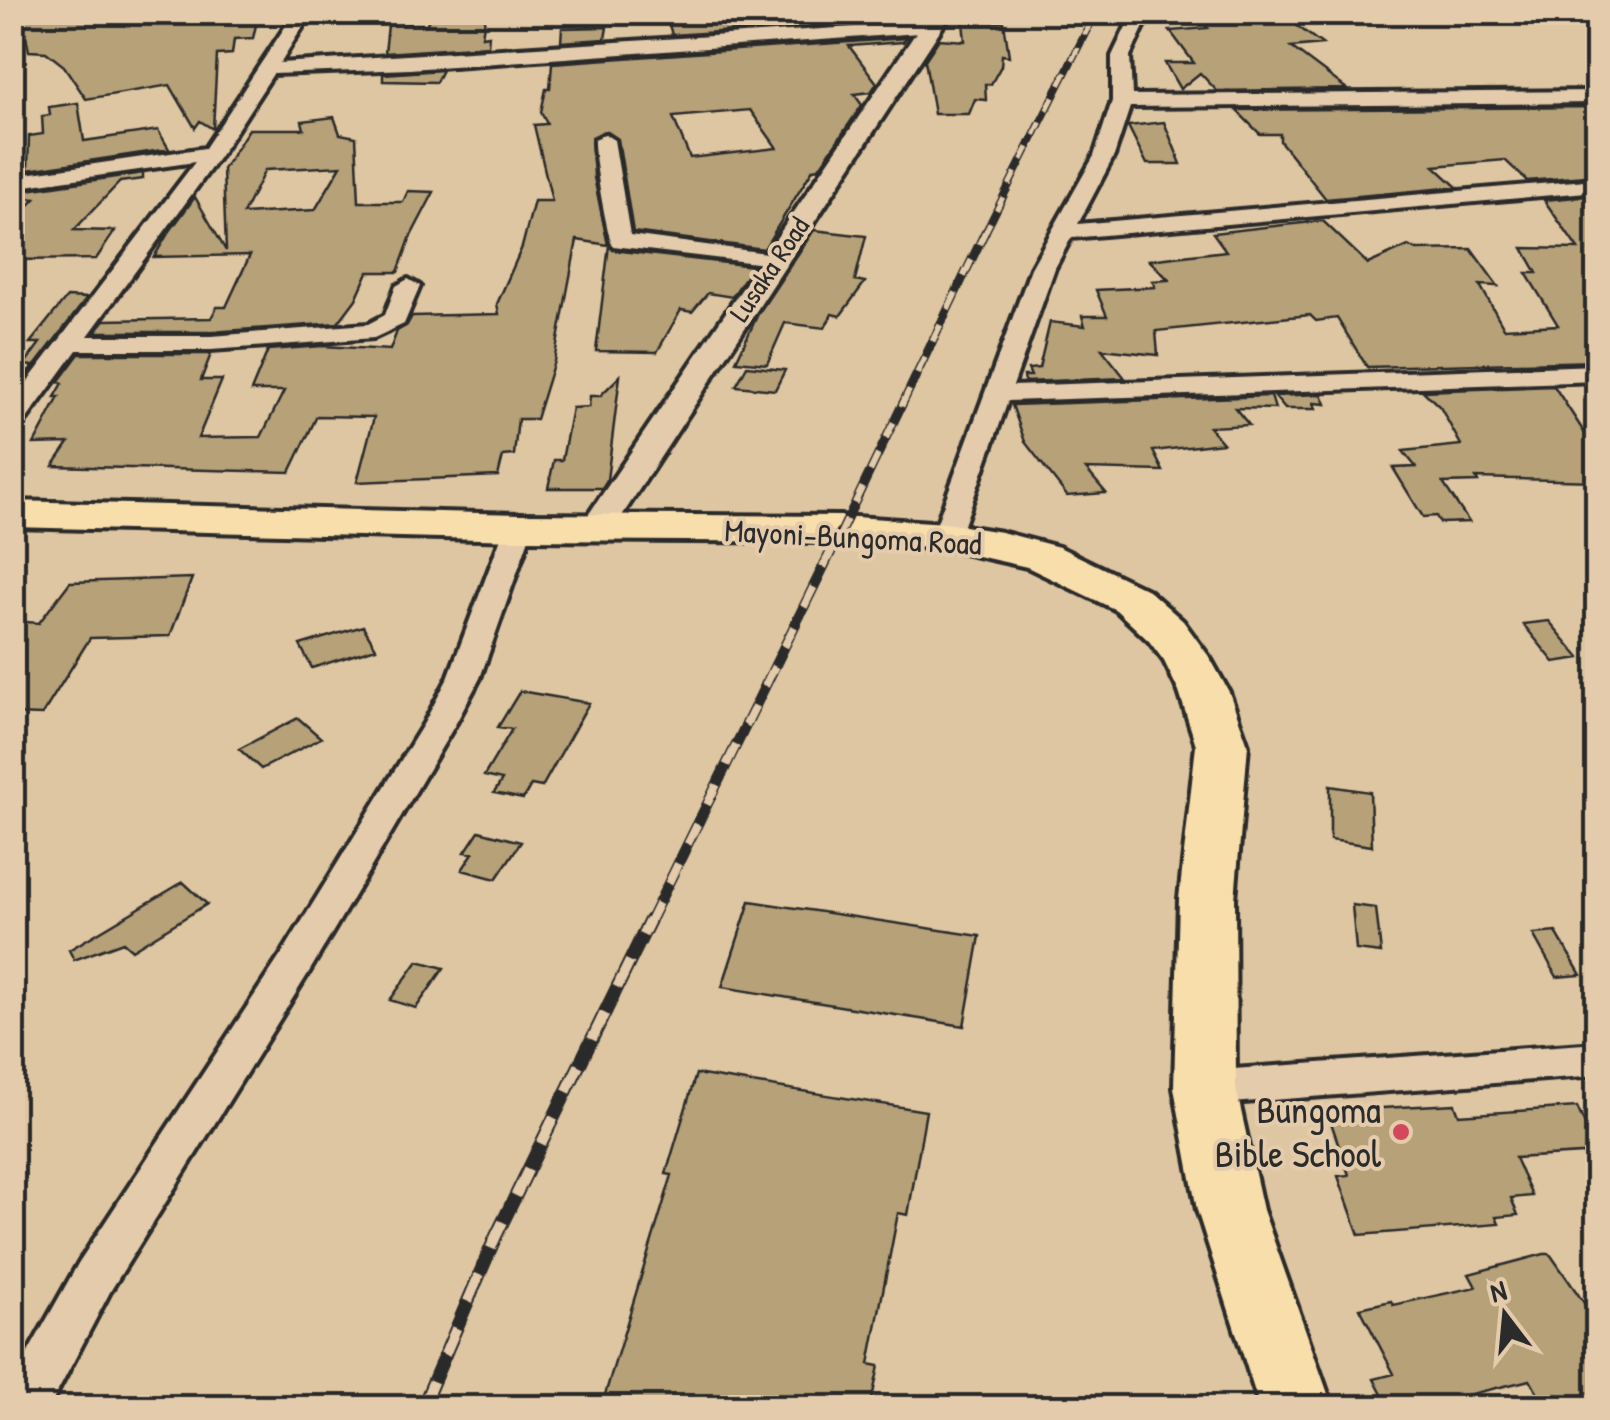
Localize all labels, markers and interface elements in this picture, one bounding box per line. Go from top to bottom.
street label: Lusaka Road [720,209,818,329]
street label: Mayoni-Bungoma Road [723,508,983,565]
place label: Bungoma Bible School [1215,1083,1382,1179]
marker: Bungoma Bible School [1390,1121,1412,1143]
north arrow [1455,1265,1555,1365]
text: N [1486,1271,1511,1311]

